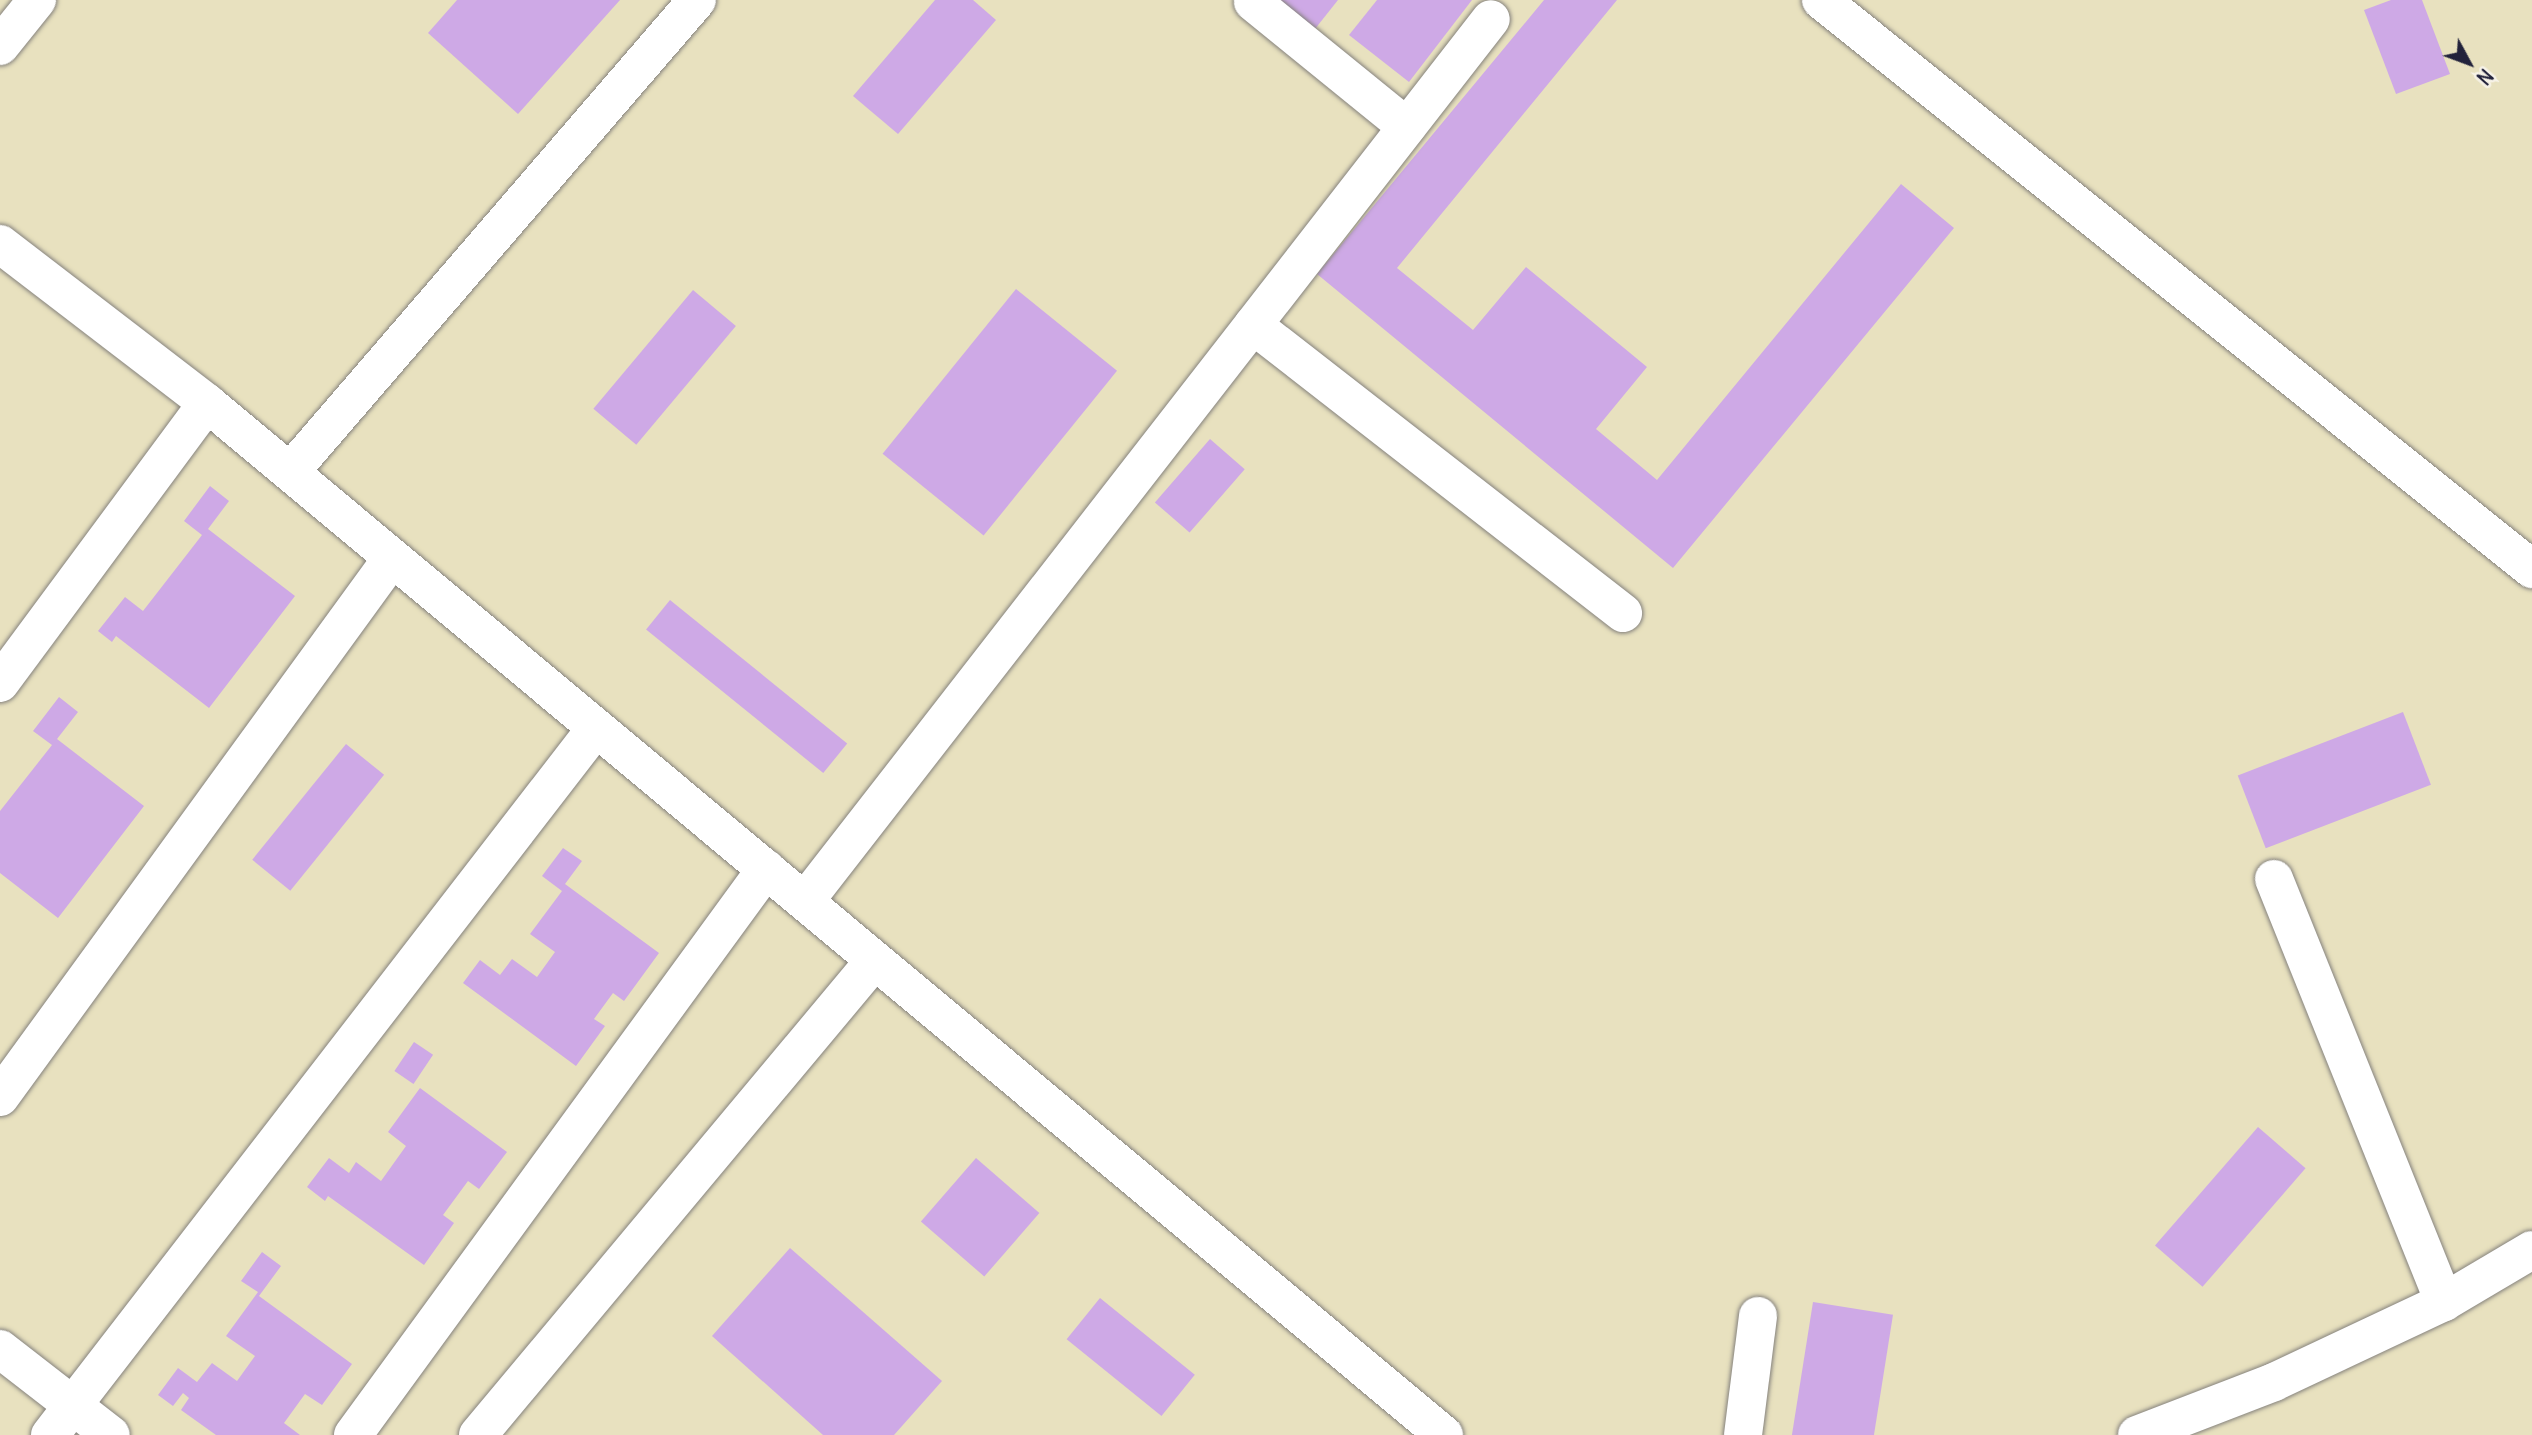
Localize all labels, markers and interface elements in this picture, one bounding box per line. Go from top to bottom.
north arrow [2434,28,2504,98]
text: N [2471,64,2498,90]

